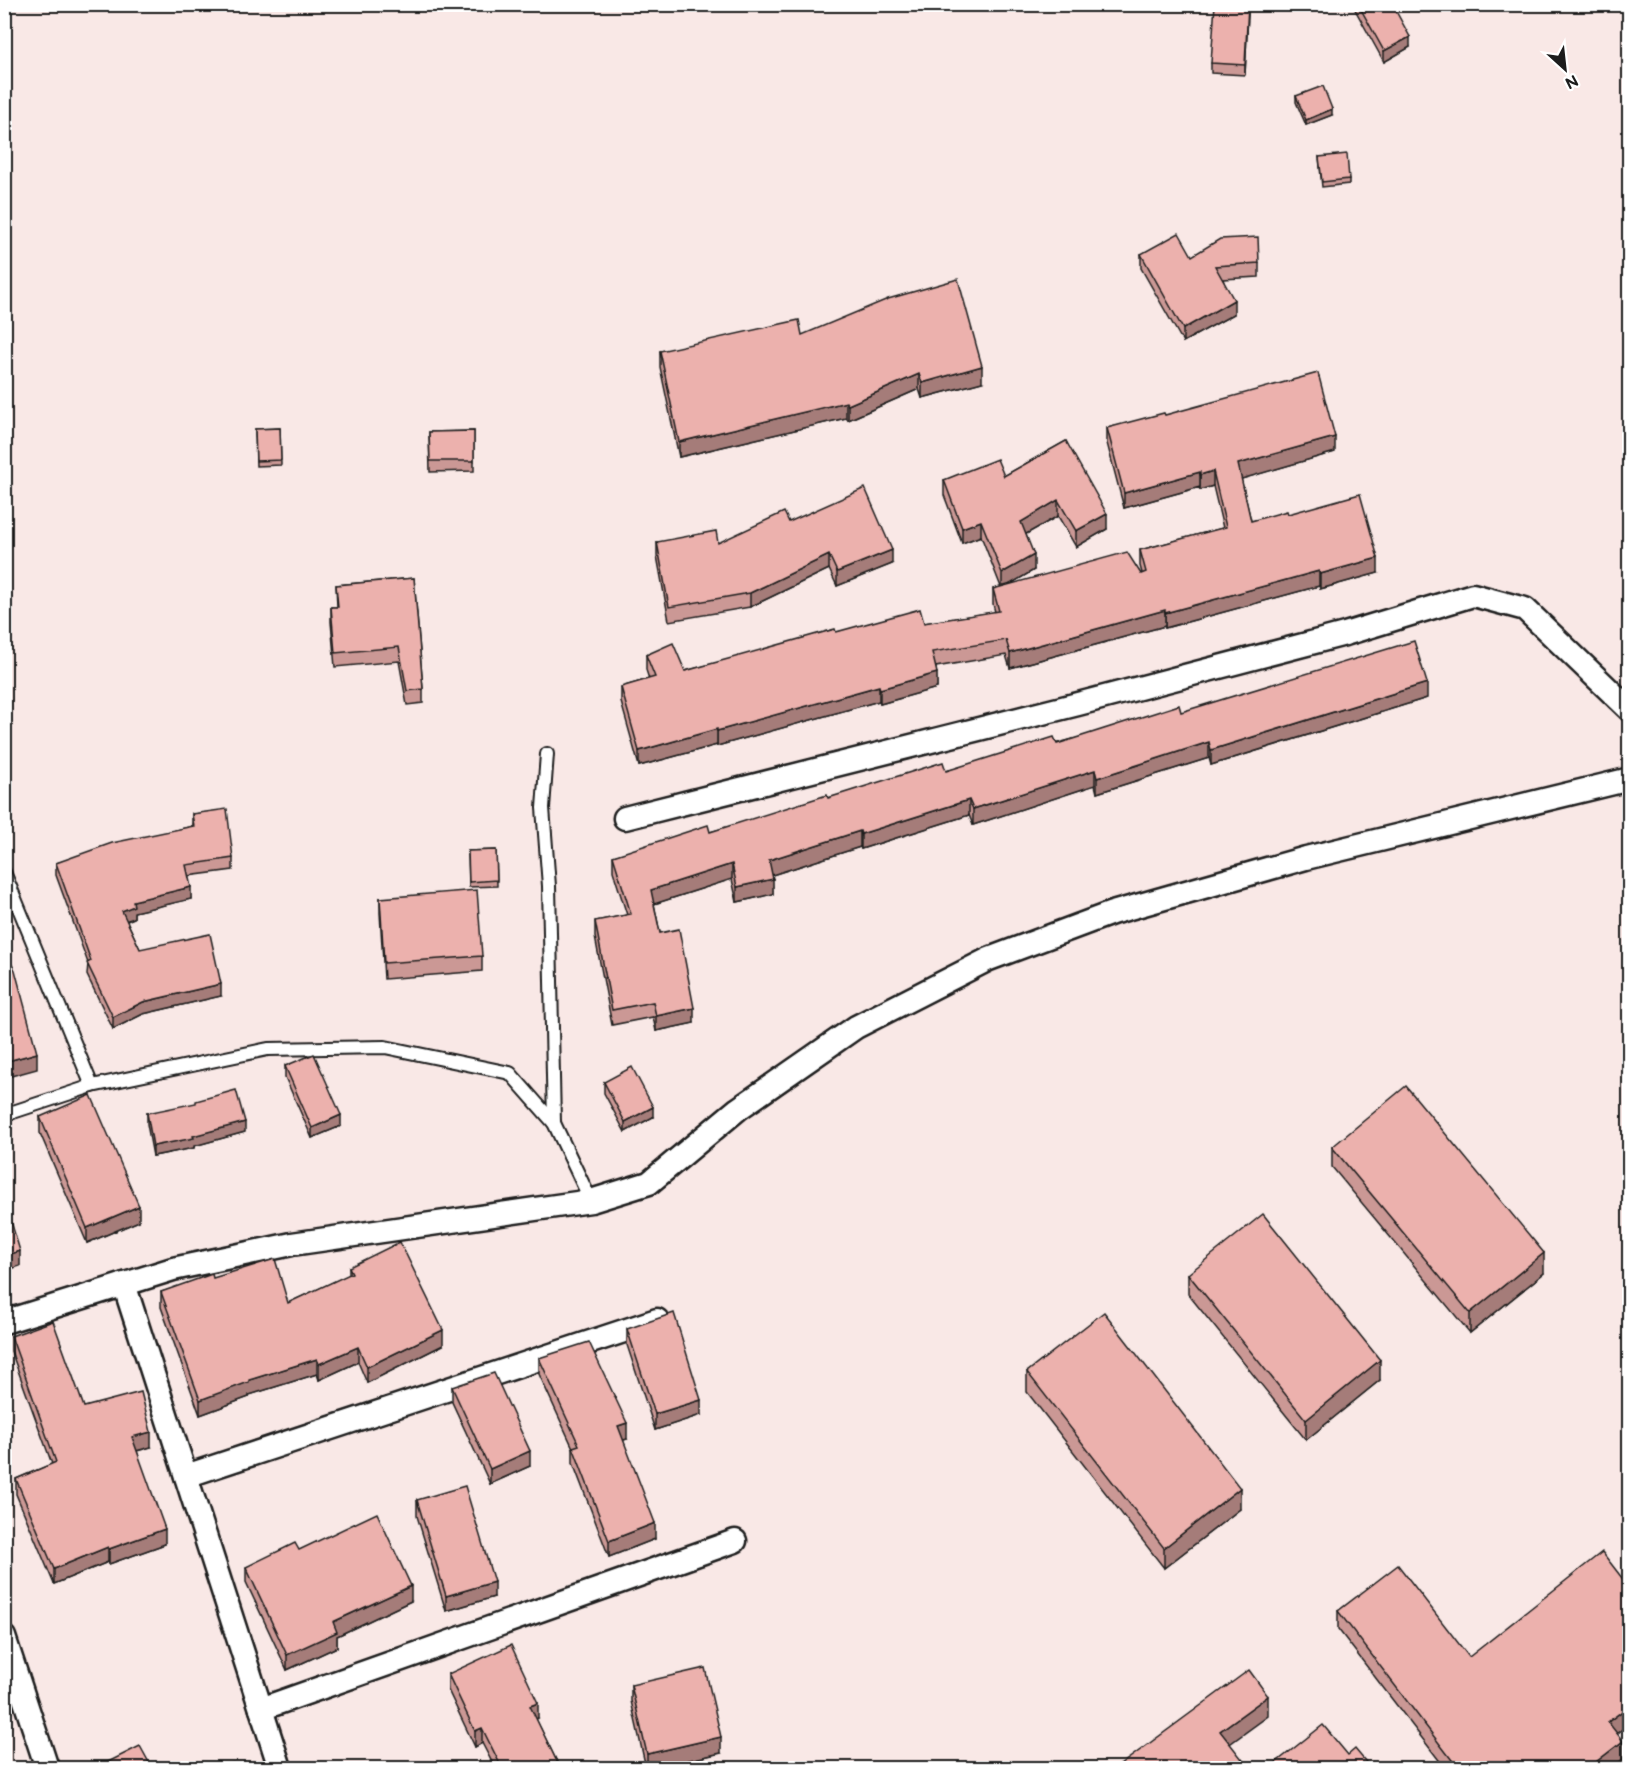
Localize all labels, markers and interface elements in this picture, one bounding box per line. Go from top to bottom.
north arrow [1535,39,1595,99]
text: N [1561,70,1581,92]

